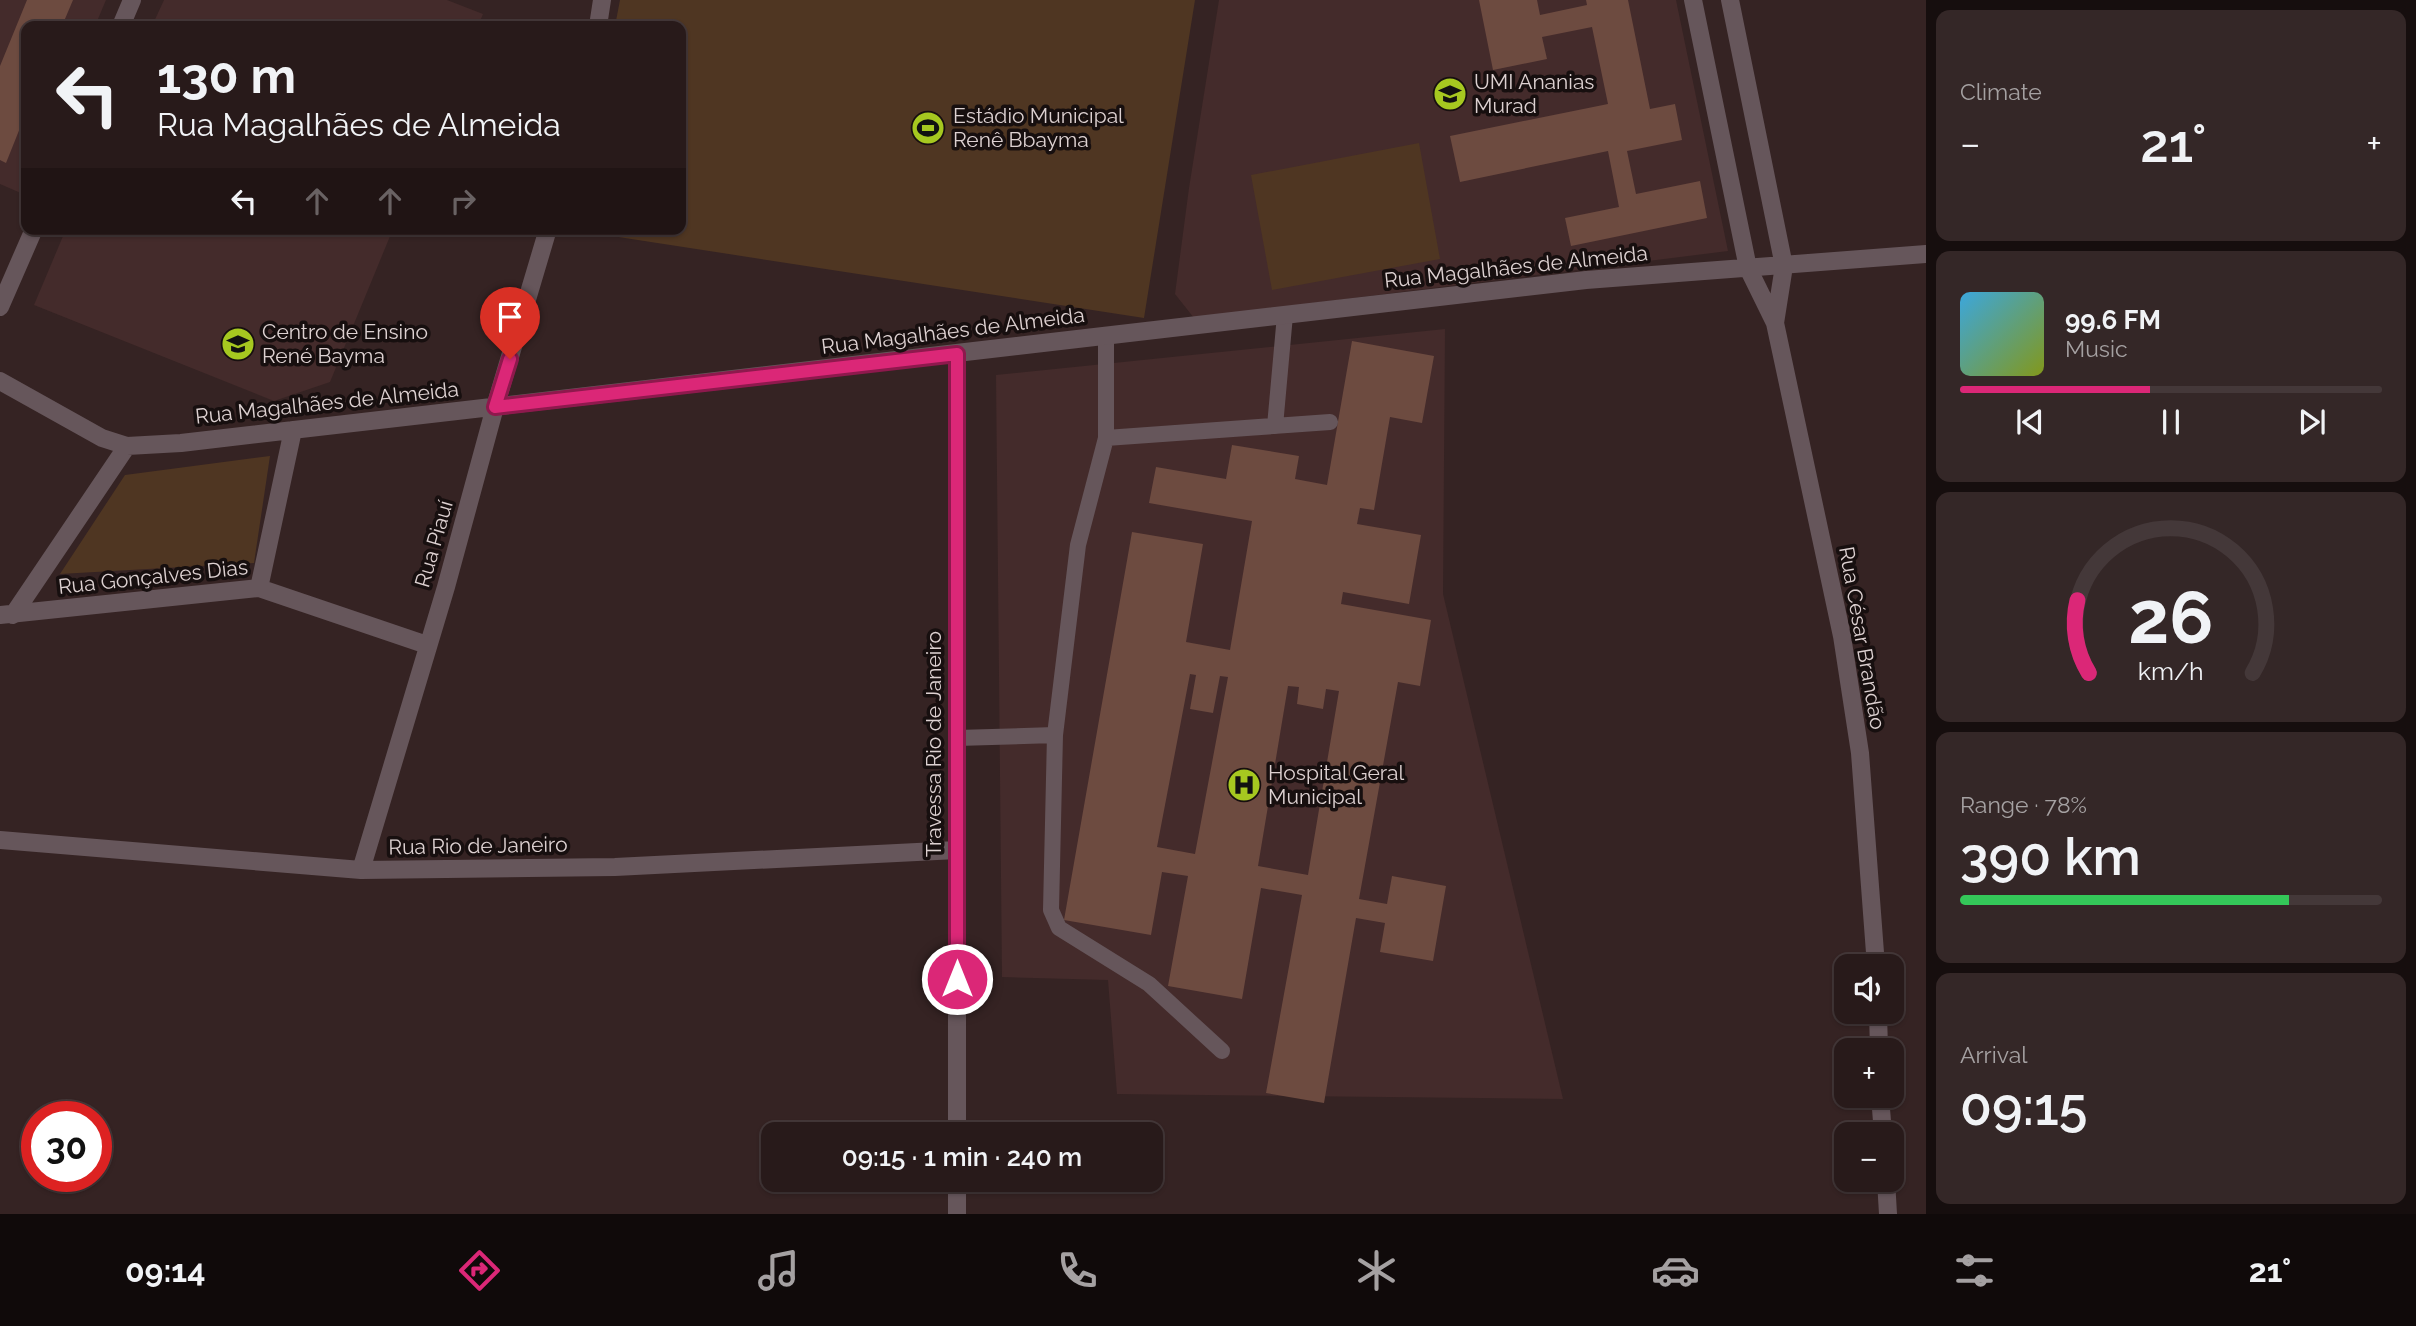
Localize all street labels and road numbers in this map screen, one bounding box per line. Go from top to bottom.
street label: Rua Magalhães de Almeida [1383,240,1649,293]
street label: Rua Magalhães de Almeida [820,302,1086,359]
street label: Rua Magalhães de Almeida [194,376,460,429]
street label: Rua Piauí [409,497,458,590]
street label: Rua César Brandão [1834,544,1891,731]
street label: Rua Gonçalves Dias [57,554,249,599]
street label: Travessa Rio de Janeiro [921,631,946,857]
street label: Rua Rio de Janeiro [388,831,568,860]

